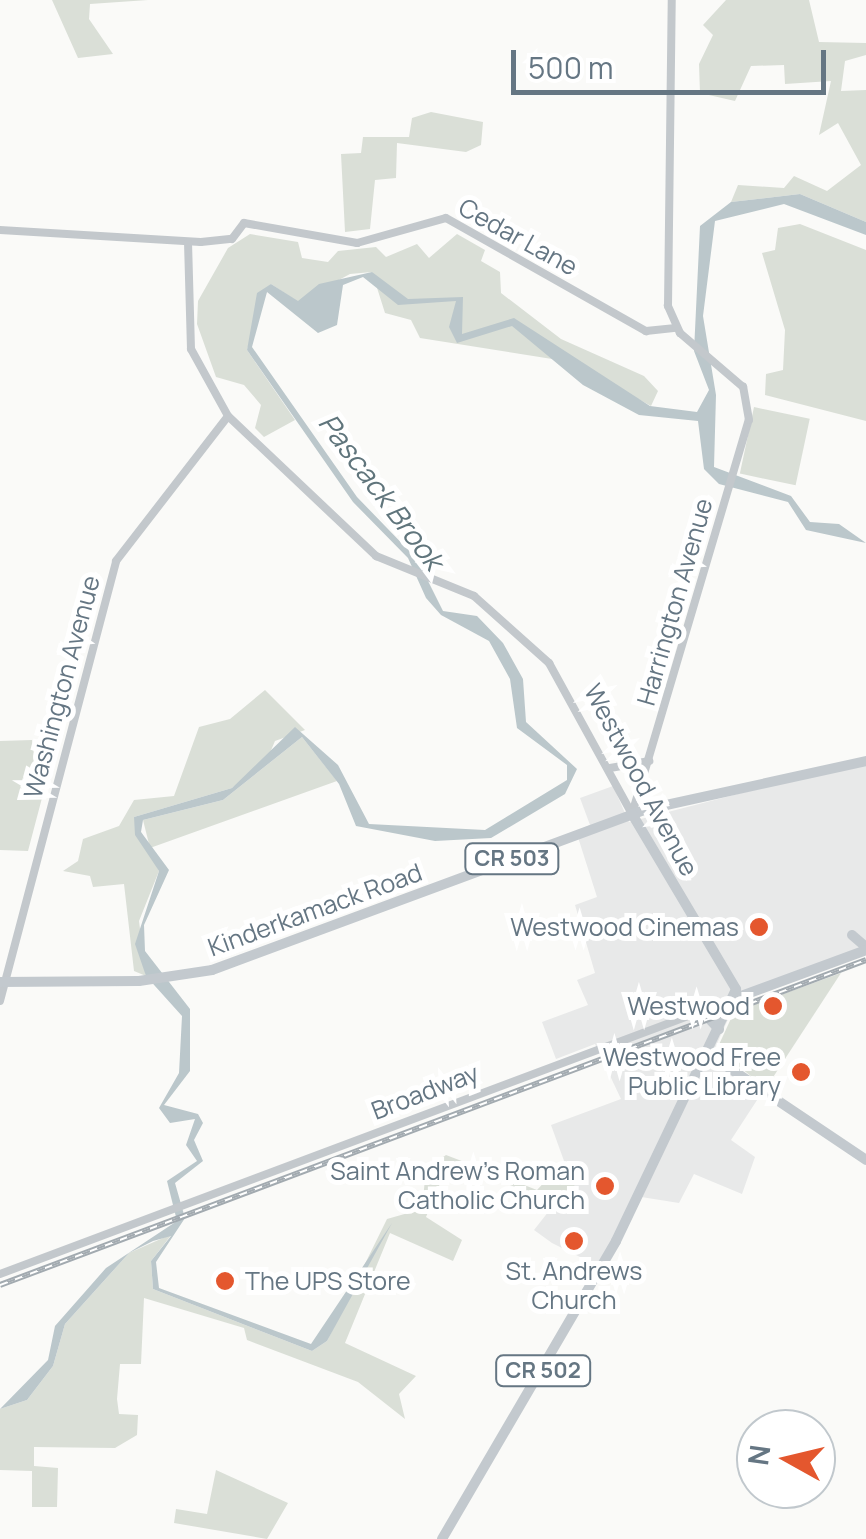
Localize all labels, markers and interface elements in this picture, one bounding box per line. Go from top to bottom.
scale bar [516,30,831,92]
text: 500 m [528,47,613,88]
street label: Cedar Lane [453,192,583,282]
water label: Pascack Brook [312,406,452,576]
street label: Harrington Avenue [631,495,719,709]
street label: Washington Avenue [18,572,106,802]
street label: Westwood Avenue [578,679,704,881]
road number: CR 503 [462,842,562,876]
street label: Kinderkamack Road [204,857,426,963]
place label: Westwood Cinemas [510,912,739,942]
marker: Westwood Cinemas [748,916,770,938]
place label: Westwood [627,991,750,1021]
marker: Westwood [760,993,786,1019]
place label: Westwood Free Public Library [603,1043,781,1102]
street label: Broadway [367,1058,483,1126]
marker: Westwood Free Public Library [790,1061,812,1083]
place label: Saint Andrew's Roman Catholic Church [331,1157,585,1216]
marker: Saint Andrew's Roman Catholic Church [594,1175,616,1197]
marker: St. Andrews Church [563,1230,585,1252]
place label: St. Andrews Church [506,1257,642,1316]
place label: The UPS Store [245,1266,411,1296]
marker: The UPS Store [214,1270,236,1292]
road number: CR 502 [493,1354,593,1388]
north arrow [736,1409,836,1509]
text: N [738,1443,778,1468]

